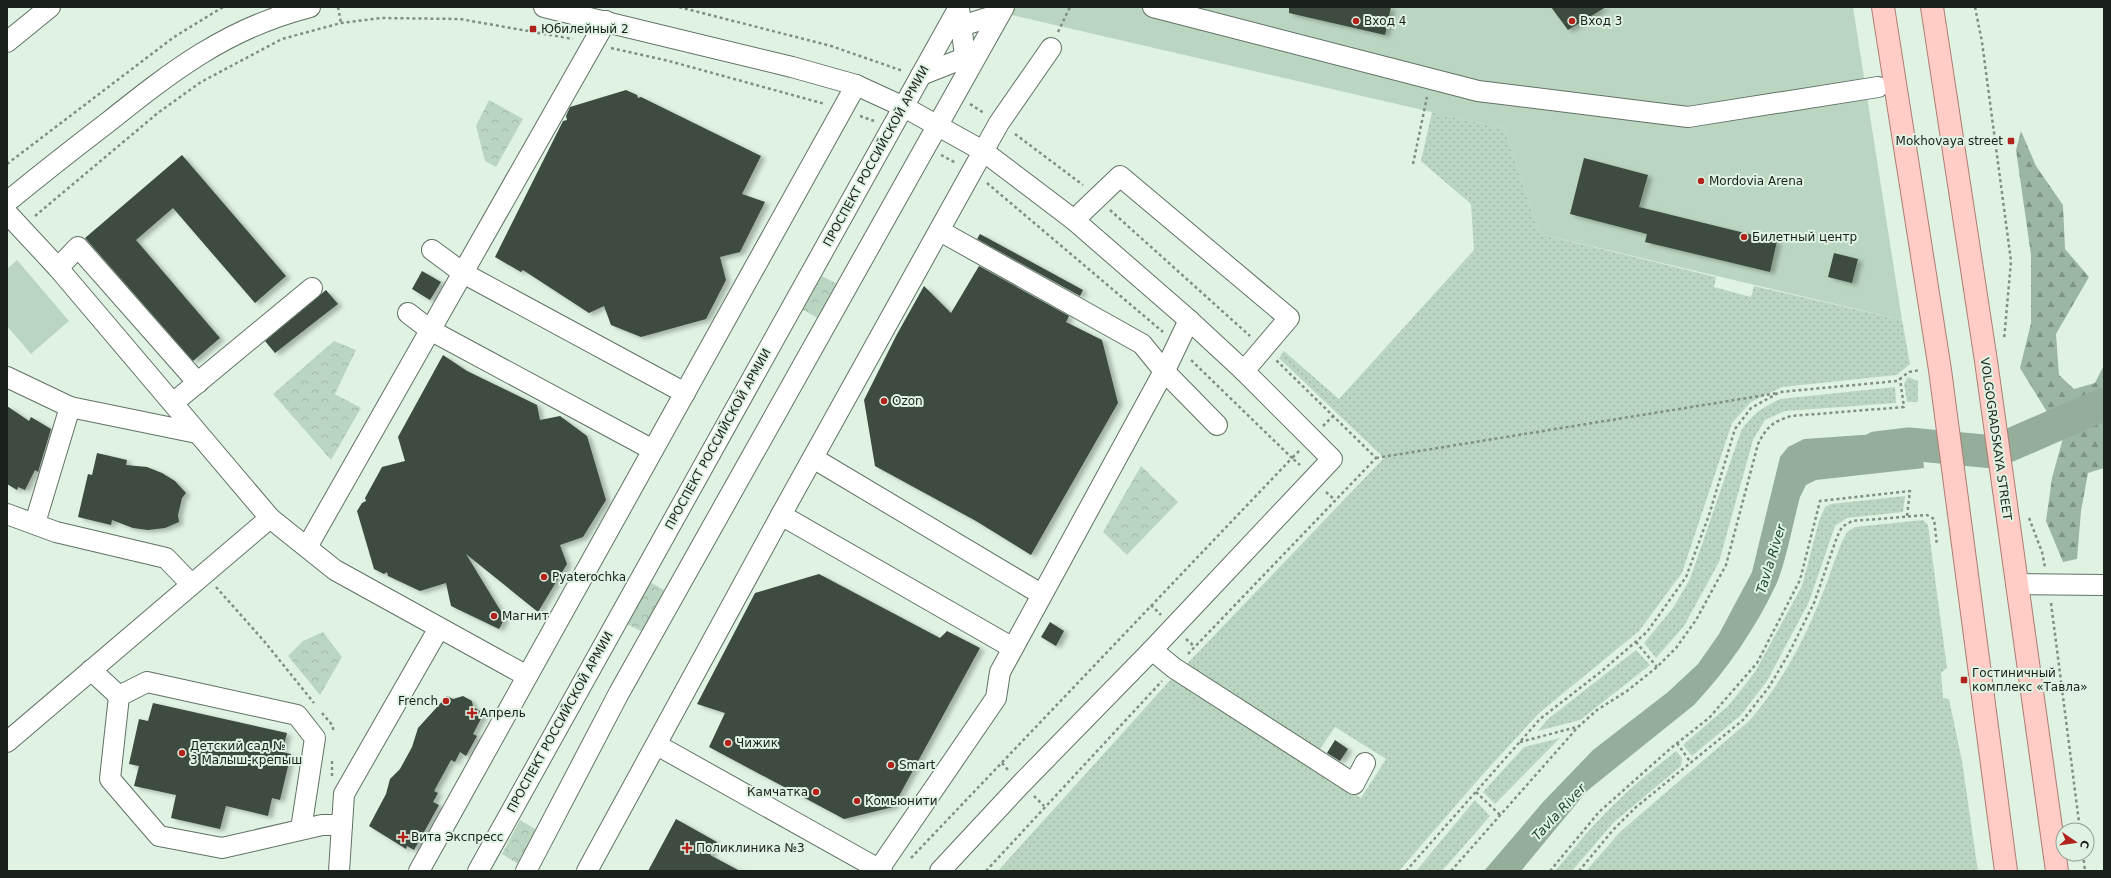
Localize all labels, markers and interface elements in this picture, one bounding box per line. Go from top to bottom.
place label: Вход 4 [1364,14,1406,28]
place label: Вход 3 [1580,14,1622,28]
marker: Вход 4 [1351,16,1361,26]
marker: Вход 3 [1567,16,1577,26]
place label: Юбилейный 2 [541,22,629,36]
marker: Юбилейный 2 [528,24,538,34]
street label: ПРОСПЕКТ РОССИЙСКОЙ АРМИИ [819,63,932,249]
place label: Mokhovaya street [1896,134,2003,148]
marker: Mokhovaya street [2006,136,2016,146]
place label: Mordovia Arena [1709,174,1803,188]
marker: Mordovia Arena [1696,176,1706,186]
place label: Билетный центр [1752,230,1857,244]
marker: Билетный центр [1739,232,1749,242]
street label: ПРОСПЕКТ РОССИЙСКОЙ АРМИИ [661,346,774,532]
street label: VOLGOGRADSKAYA STREET [1978,357,2014,522]
place label: Ozon [892,394,923,408]
marker: Ozon [879,396,889,406]
water label: Tavla River [1753,521,1789,595]
place label: Pyaterochka [552,570,626,584]
marker: Pyaterochka [539,572,549,582]
place label: Магнит [502,609,549,623]
marker: Магнит [489,611,499,621]
street label: ПРОСПЕКТ РОССИЙСКОЙ АРМИИ [503,629,616,815]
place label: Гостиничный комплекс «Тавла» [1972,666,2088,694]
marker: Гостиничный комплекс «Тавла» [1959,675,1969,685]
place label: French [398,694,438,708]
marker: French [441,696,451,706]
place label: Апрель [480,706,526,720]
marker: Апрель [467,708,477,718]
place label: Чижик [736,736,778,750]
marker: Чижик [723,738,733,748]
place label: Детский сад № 3 Малыш-крепыш [190,739,302,767]
marker: Детский сад № 3 Малыш-крепыш [177,748,187,758]
place label: Smart [899,758,936,772]
marker: Smart [886,760,896,770]
water label: Tavla River [1529,779,1590,843]
place label: Камчатка [747,785,808,799]
marker: Камчатка [811,787,821,797]
place label: Комьюнити [865,794,938,808]
marker: Комьюнити [852,796,862,806]
north arrow [2055,822,2095,862]
place label: Вита Экспресс [411,830,503,844]
marker: Вита Экспресс [398,832,408,842]
text: С [2077,839,2091,850]
place label: Поликлиника №3 [696,841,805,855]
marker: Поликлиника №3 [681,842,693,854]

